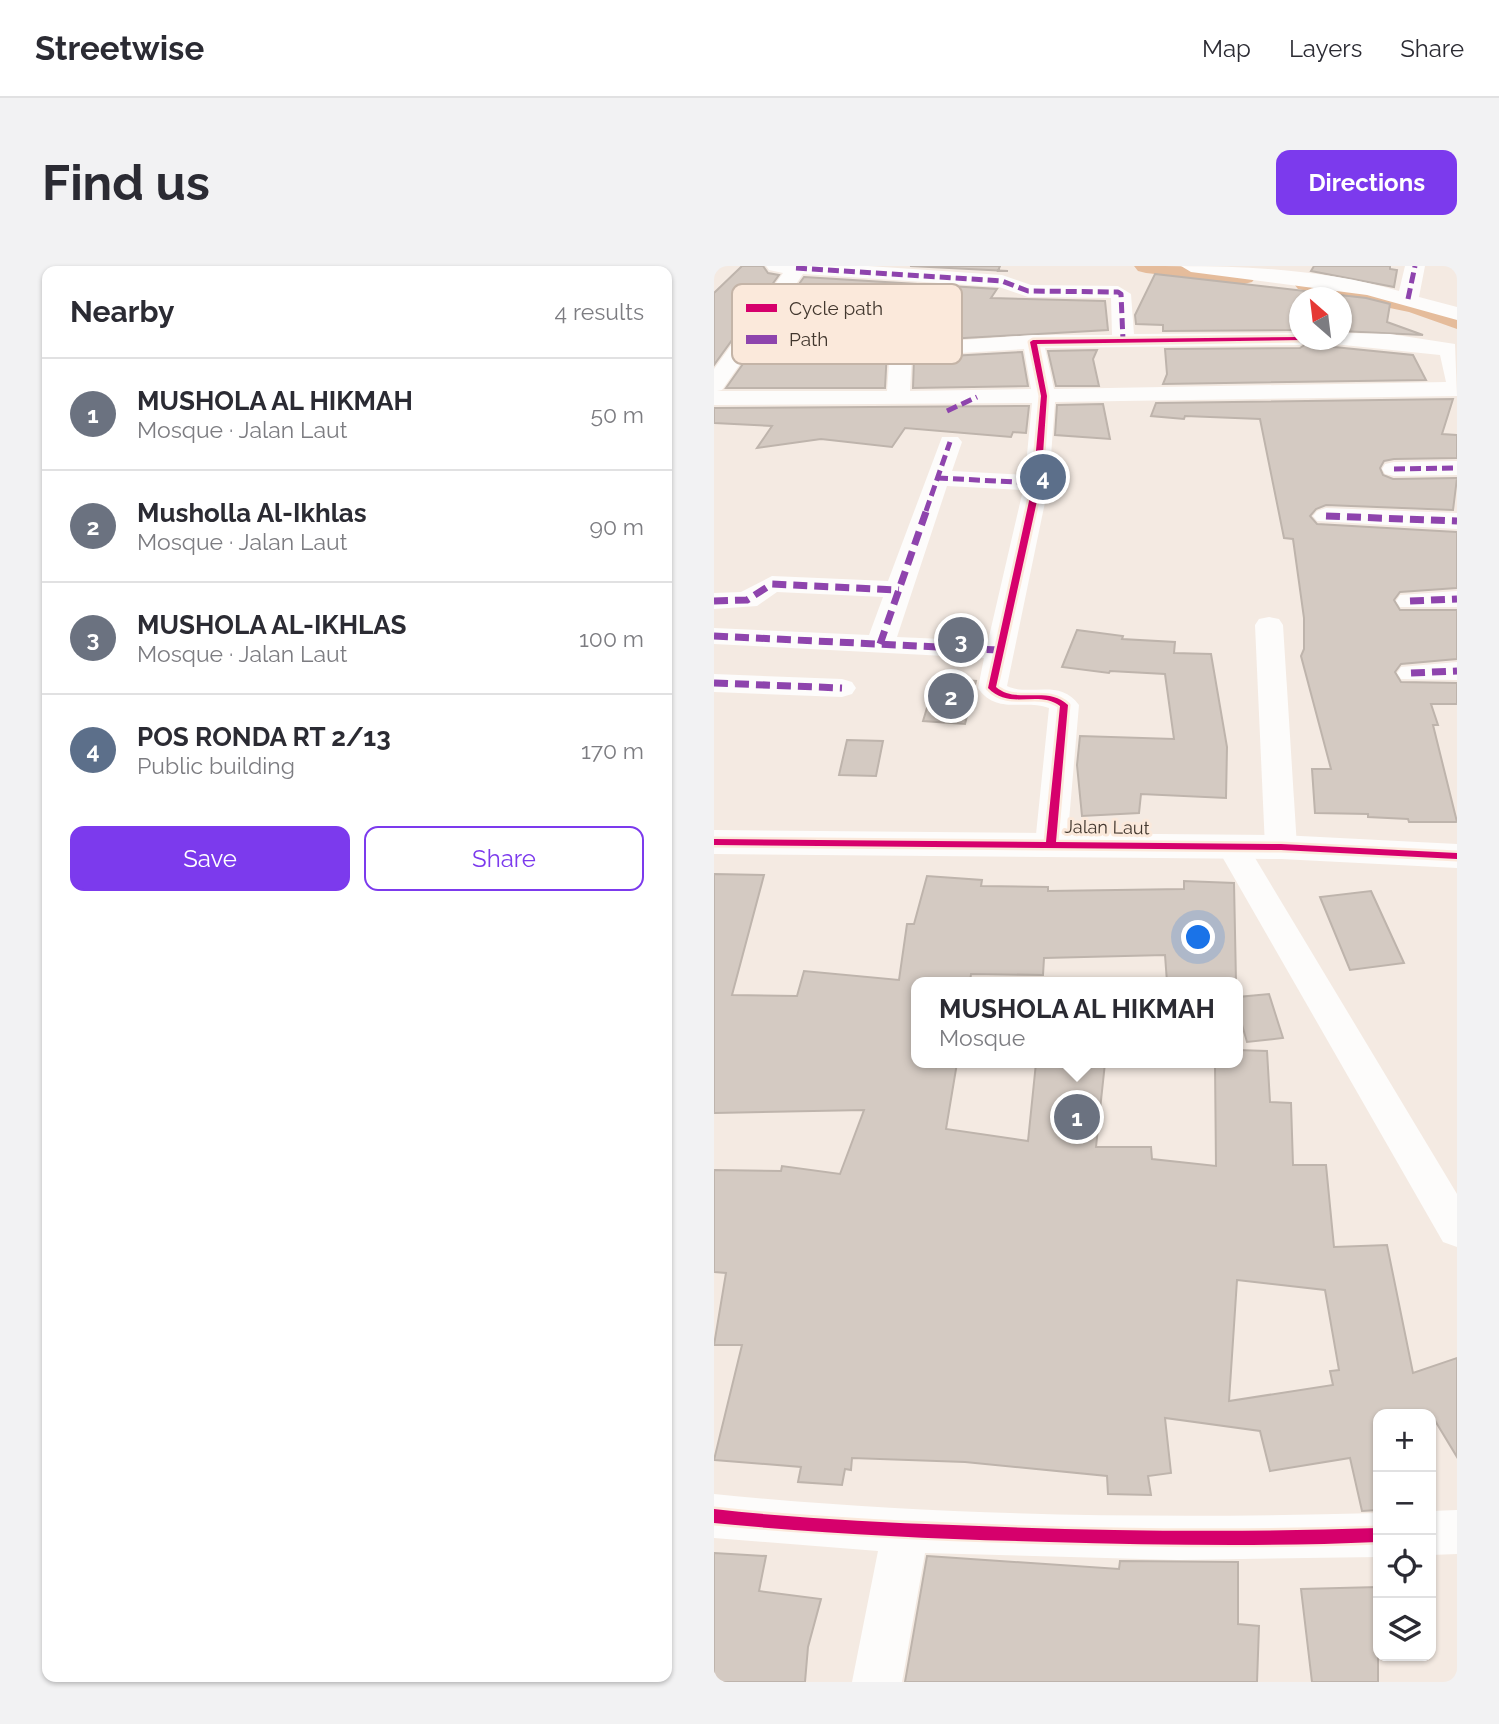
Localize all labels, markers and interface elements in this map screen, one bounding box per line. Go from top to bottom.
text: Streetwise [35,29,204,68]
text: Map [1202,34,1251,63]
text: Layers [1289,34,1362,63]
text: Share [1400,34,1464,63]
button: Directions [1276,150,1457,215]
text: Find us [42,154,210,211]
legend [732,284,962,364]
north arrow [1289,287,1352,350]
text: Nearby [70,294,174,329]
text: Cycle path [789,297,883,319]
text: 4 results [555,298,644,325]
text: Path [789,328,828,350]
text: MUSHOLA AL HIKMAH [137,386,413,416]
text: 1 [87,401,99,428]
text: 50 m [590,401,644,428]
text: Mosque · Jalan Laut [137,416,347,443]
pin: 4 [1020,451,1066,503]
text: Musholla Al-Ikhlas [137,498,367,528]
text: 2 [87,513,99,540]
text: 90 m [589,513,644,540]
text: Mosque · Jalan Laut [137,528,347,555]
text: MUSHOLA AL-IKHLAS [137,610,406,640]
pin: 3 [938,614,984,666]
text: 3 [87,625,99,652]
text: 100 m [579,625,644,652]
text: Mosque · Jalan Laut [137,640,347,667]
pin: 2 [928,670,974,722]
text: POS RONDA RT 2/13 [137,722,391,752]
text: 4 [86,737,100,764]
text: 170 m [581,737,644,764]
text: Public building [137,752,295,779]
street label: Jalan Laut [1064,816,1150,838]
button: Save [70,826,350,891]
button: Share [364,826,644,891]
your location [1181,920,1215,954]
popup [911,977,1243,1068]
text: MUSHOLA AL HIKMAH [939,994,1215,1024]
text: Mosque [939,1024,1025,1051]
pin: 1 [1054,1091,1100,1143]
map controls [1373,1409,1436,1661]
button: + [1373,1409,1436,1472]
button: − [1373,1472,1436,1535]
button: locate [1373,1535,1436,1598]
button: layers [1373,1598,1436,1661]

